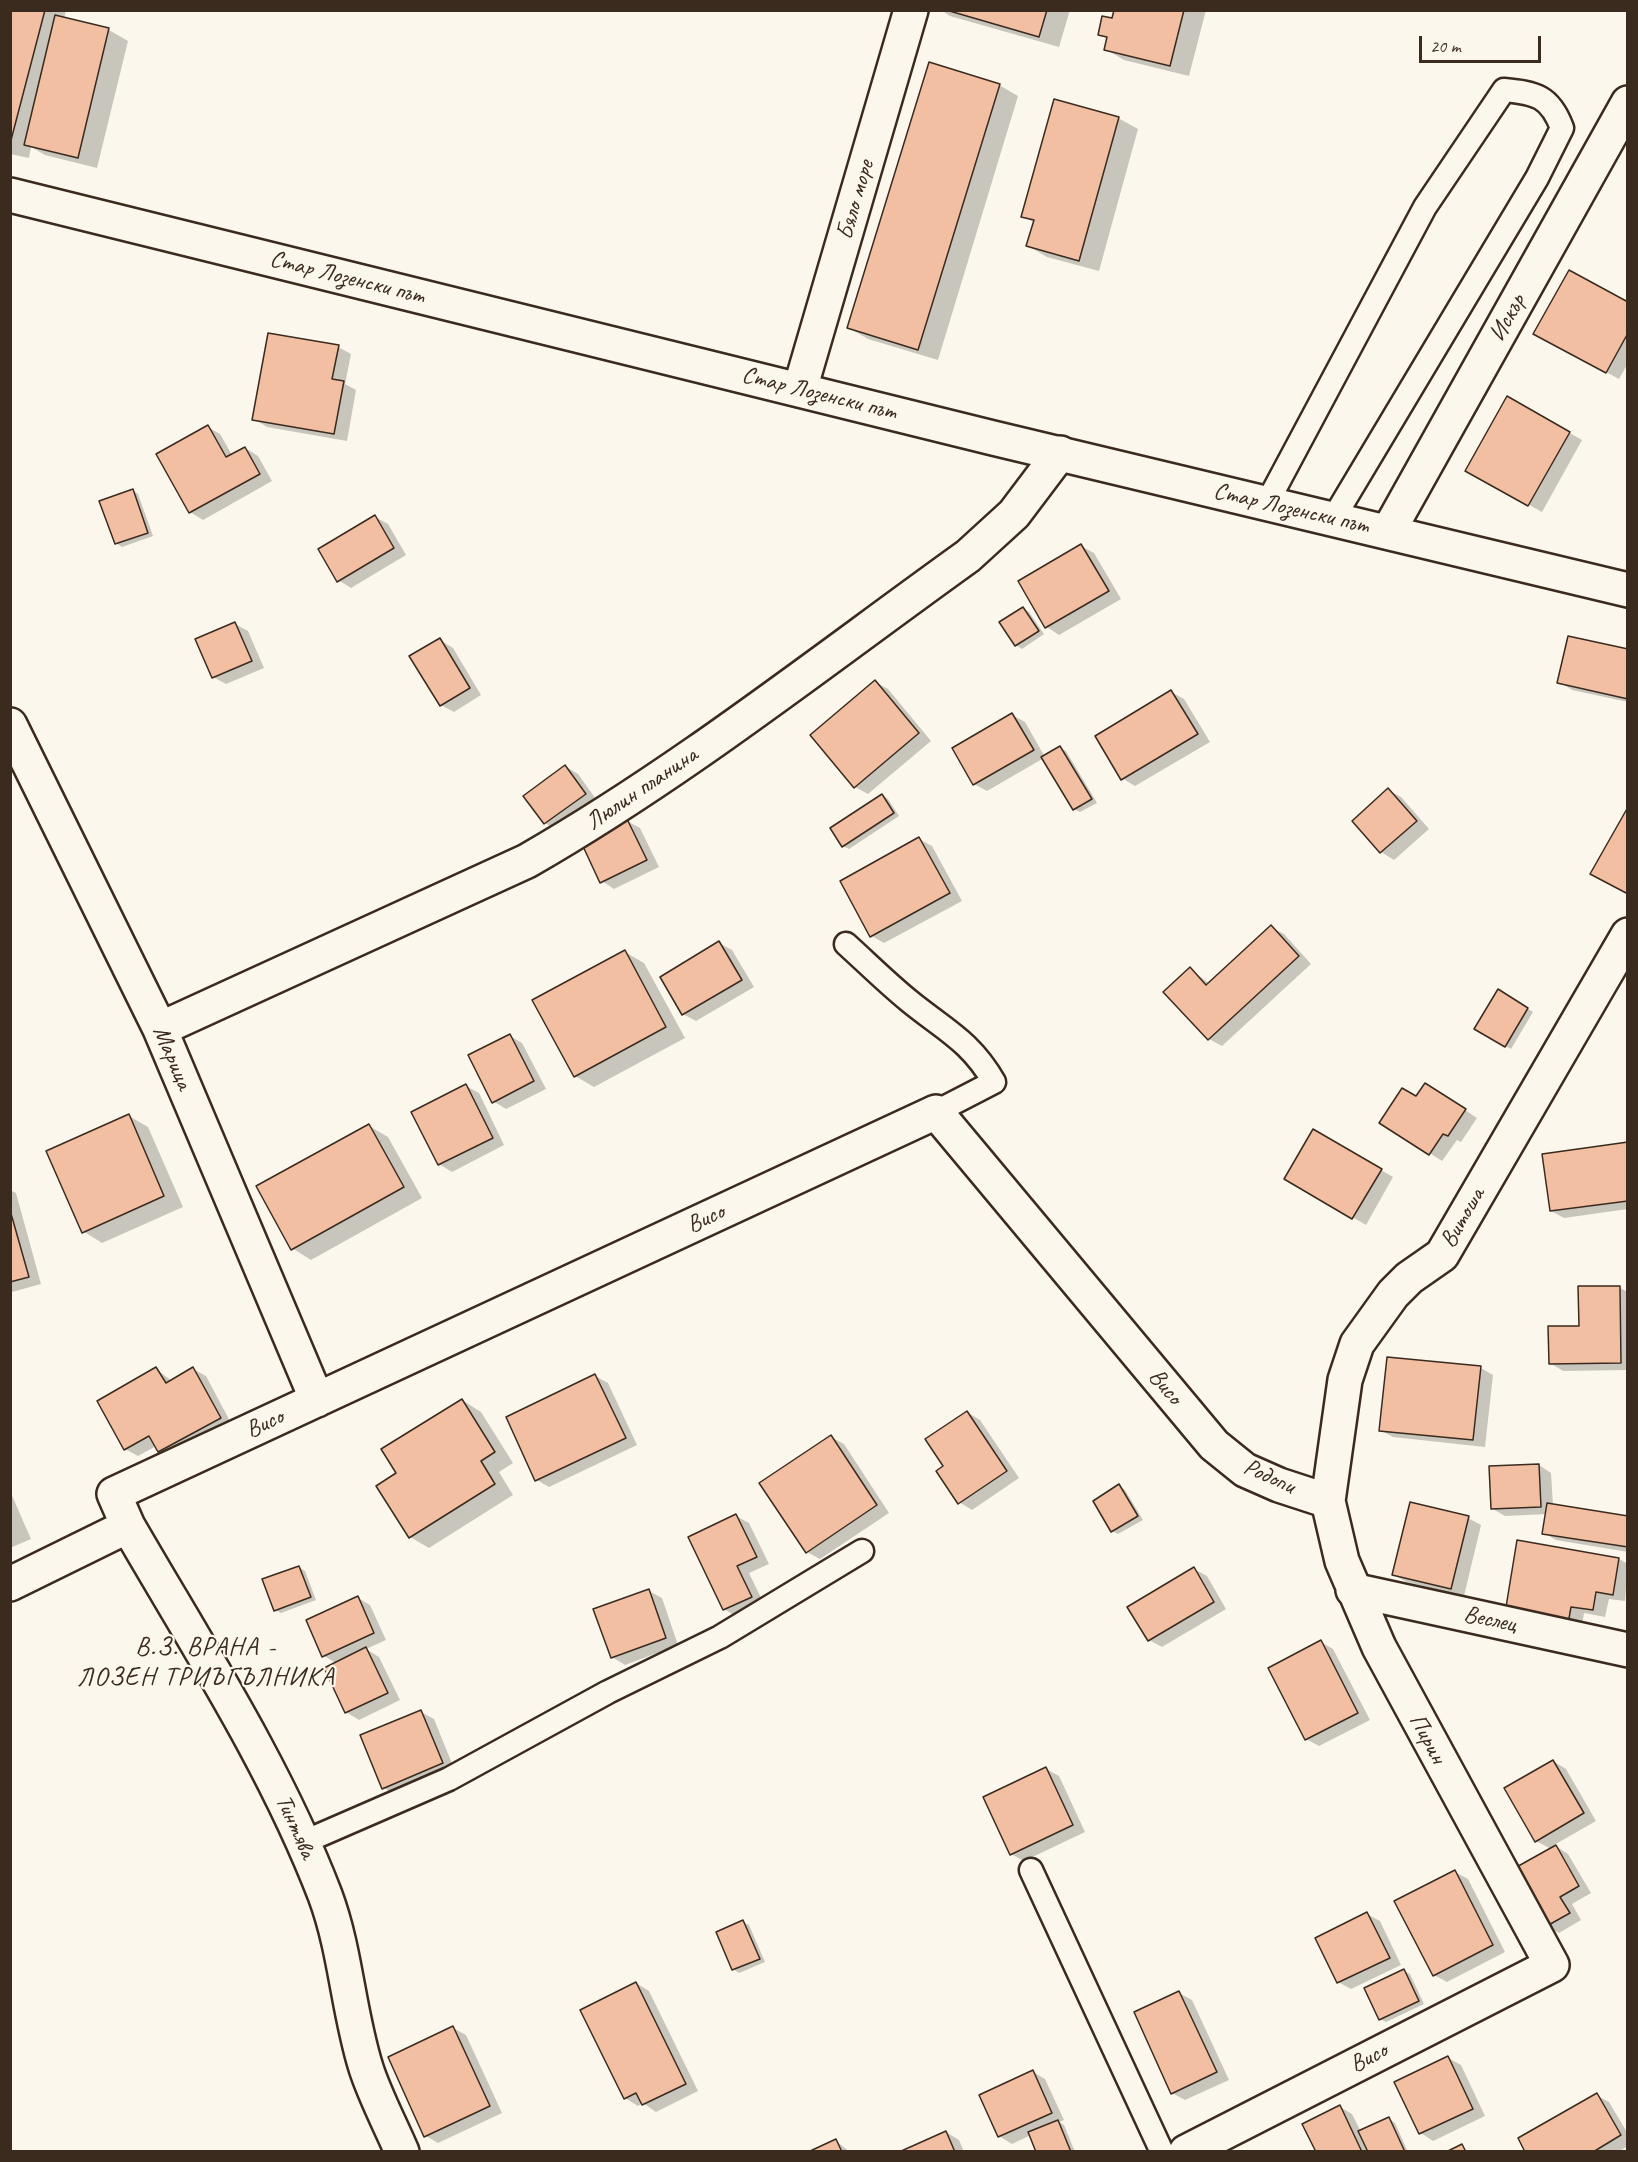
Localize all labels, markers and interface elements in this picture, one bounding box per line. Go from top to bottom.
scale bar [1422,24,1544,62]
text: 20 m [1430,35,1461,57]
street label: Бяло море [831,157,881,243]
street label: Стар Лозенски път [267,245,427,311]
street label: Искър [1483,289,1533,347]
street label: Стар Лозенски път [739,361,899,427]
street label: Стар Лозенски път [1211,477,1371,541]
street label: Люлин планина [581,741,703,837]
street label: Марица [146,1022,198,1094]
street label: Витоша [1434,1183,1492,1253]
street label: Висо [683,1198,729,1240]
street label: Висо [1142,1363,1188,1411]
street label: Висо [242,1403,288,1445]
street label: Родопи [1239,1453,1299,1501]
street label: Веслец [1461,1600,1519,1640]
district label: В.З. ВРАНА - ЛОЗЕН ТРИЪГЪЛНИКА [78,1632,334,1694]
street label: Пирин [1402,1709,1452,1769]
street label: Тинтява [268,1791,322,1863]
street label: Висо [1345,2037,1393,2079]

